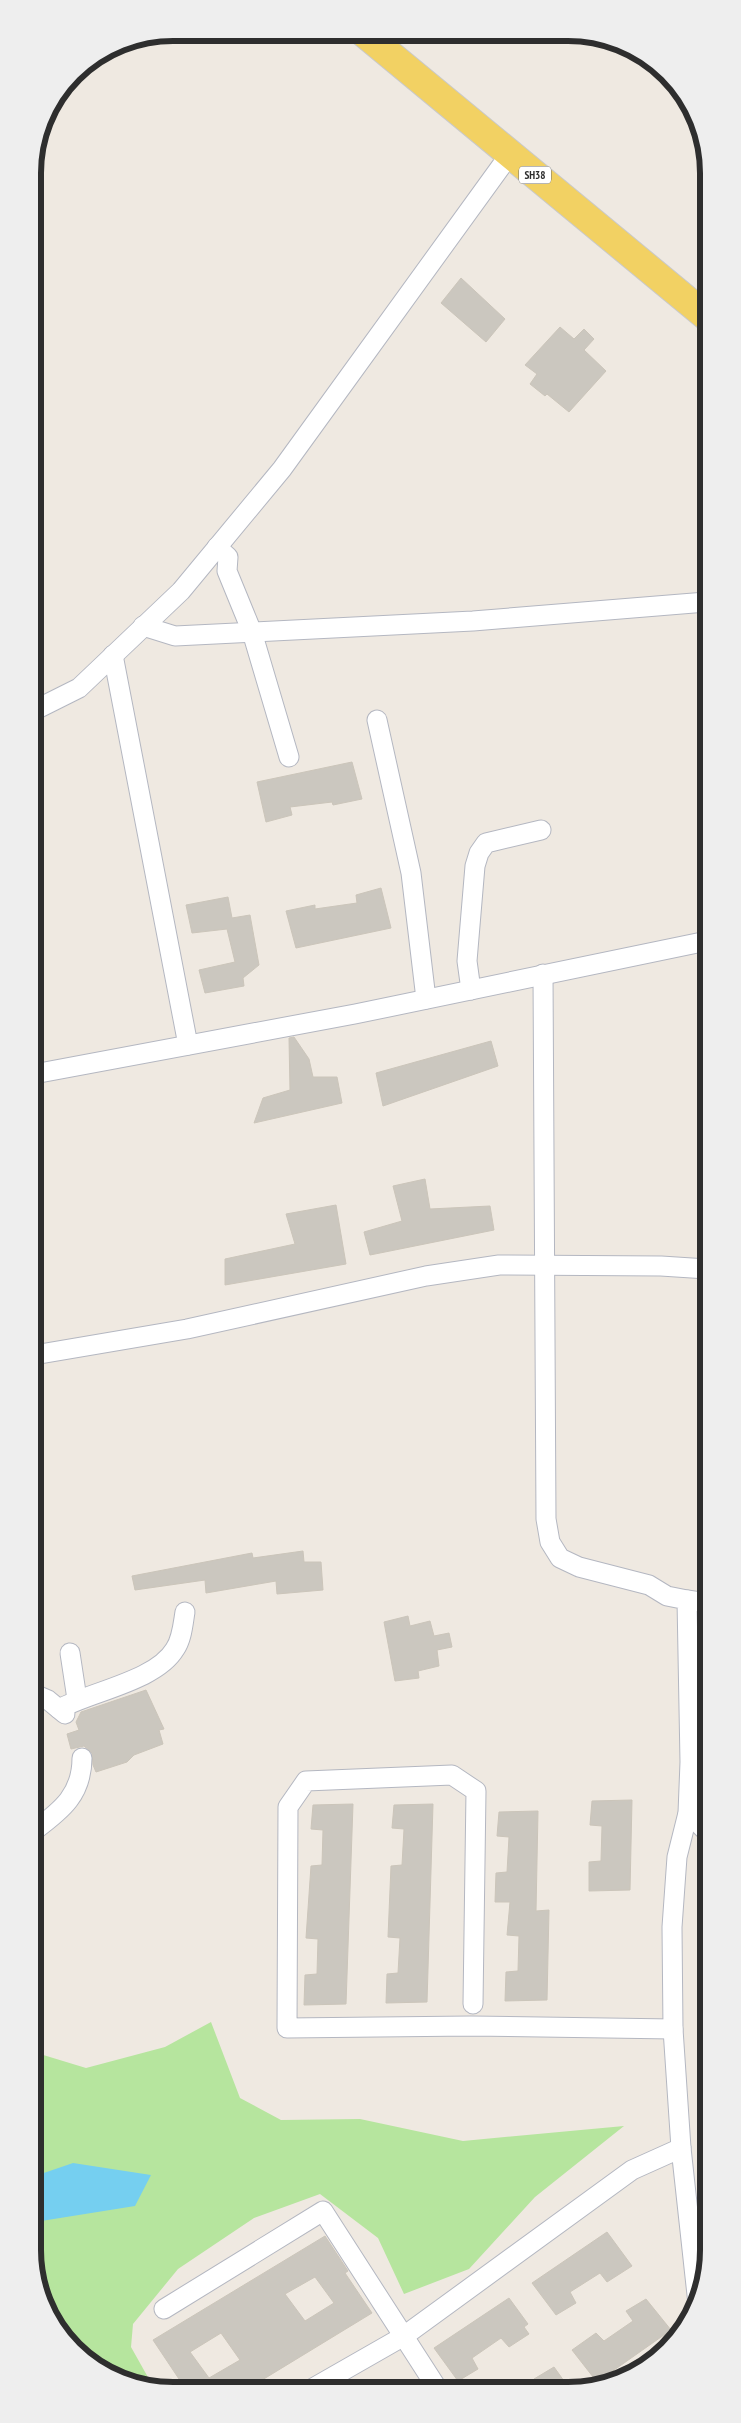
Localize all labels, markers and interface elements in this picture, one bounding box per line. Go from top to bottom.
road number: SH38 [519,166,551,184]

